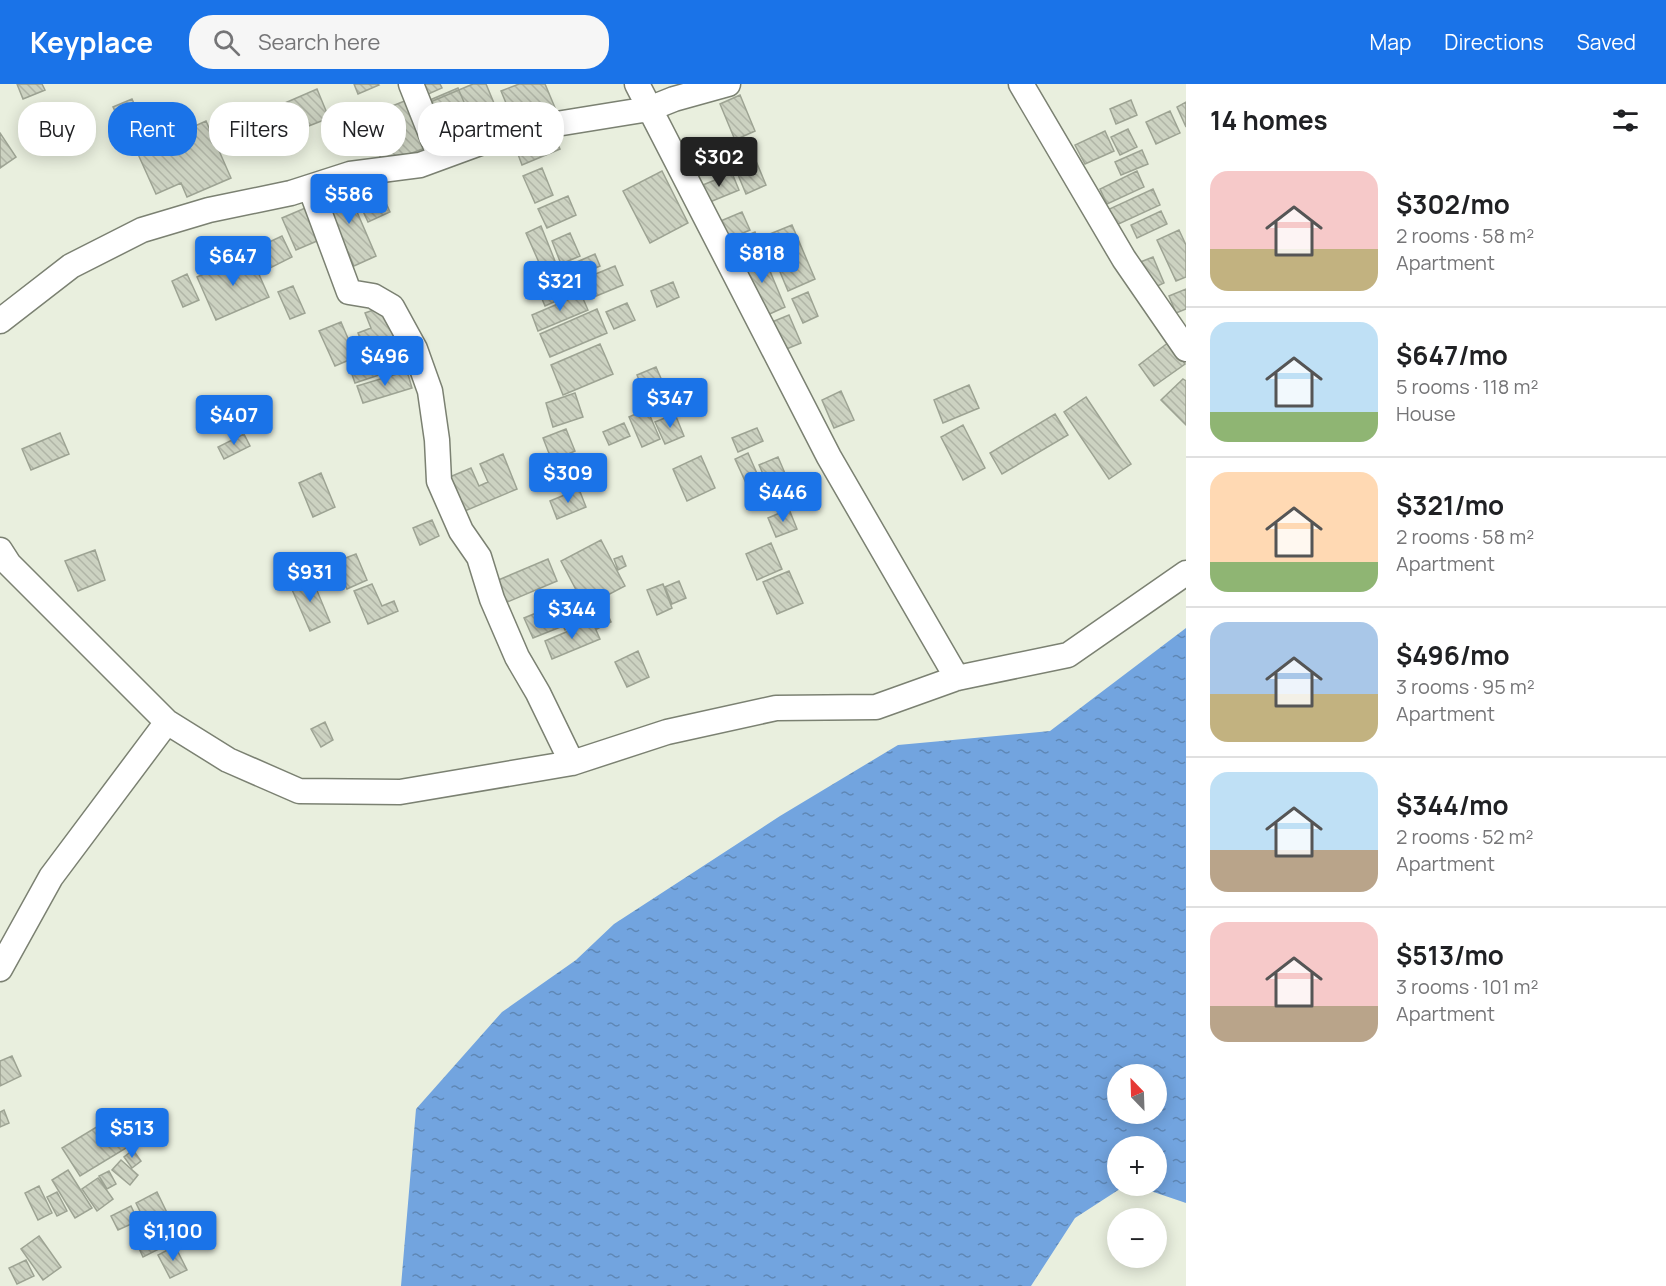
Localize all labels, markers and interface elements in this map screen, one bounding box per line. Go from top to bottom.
search box [189,15,609,69]
text: Keyplace [30,23,153,61]
icon: search [210,26,243,59]
text: Search here [258,27,380,57]
text: Map [1370,28,1411,56]
text: Directions [1444,28,1544,56]
text: Saved [1577,28,1636,56]
chip: Buy [18,102,96,156]
chip: Rent [108,102,197,156]
chip: Filters [209,102,309,156]
chip: New [321,102,406,156]
chip: Apartment [418,102,564,156]
text: 14 homes [1210,102,1328,138]
icon: filters [1609,104,1642,137]
pin: $302 [683,137,755,188]
text: $302 [694,143,744,170]
pin: $586 [313,174,385,225]
text: $586 [325,180,373,207]
text: $302/mo [1396,186,1510,222]
icon: home [1258,195,1330,267]
text: 2 rooms · 58 m² [1396,222,1534,249]
pin: $818 [726,233,798,284]
pin: $647 [197,236,269,287]
text: $818 [739,239,785,266]
text: $647 [209,242,257,269]
text: Apartment [1396,249,1495,276]
pin: $321 [524,261,596,312]
text: $321 [538,267,582,294]
pin: $496 [349,336,421,387]
text: $647/mo [1396,337,1508,373]
text: $496 [360,342,410,369]
icon: home [1258,346,1330,418]
text: 5 rooms · 118 m² [1396,373,1538,400]
pin: $347 [634,378,706,429]
text: $347 [646,384,694,411]
pin: $407 [198,395,270,446]
text: House [1396,400,1456,427]
text: $407 [210,401,258,428]
pin: $309 [532,453,604,504]
text: $309 [543,459,593,486]
pin: $446 [747,472,819,523]
text: $446 [758,478,808,505]
text: $321/mo [1396,487,1504,523]
icon: home [1258,496,1330,568]
text: 2 rooms · 58 m² [1396,523,1534,550]
text: Apartment [1396,550,1495,577]
pin: $931 [274,552,346,603]
text: $931 [287,558,333,585]
pin: $344 [536,589,608,640]
text: $344 [548,595,596,622]
text: $496/mo [1396,637,1510,673]
icon: home [1258,646,1330,718]
text: 3 rooms · 95 m² [1396,673,1535,700]
text: Apartment [1396,700,1495,727]
text: $344/mo [1396,787,1508,823]
icon: home [1258,796,1330,868]
text: 2 rooms · 52 m² [1396,823,1533,850]
text: Apartment [1396,850,1495,877]
text: $513/mo [1396,937,1504,973]
icon: home [1258,946,1330,1018]
text: 3 rooms · 101 m² [1396,973,1538,1000]
text: Apartment [1396,1000,1495,1027]
north arrow [1107,1064,1167,1124]
map controls [1107,1064,1167,1268]
pin: $513 [96,1108,168,1159]
text: $513 [110,1114,154,1141]
button: + [1107,1136,1167,1196]
button: − [1107,1208,1167,1268]
pin: $1,100 [124,1211,222,1262]
text: $1,100 [143,1217,203,1244]

